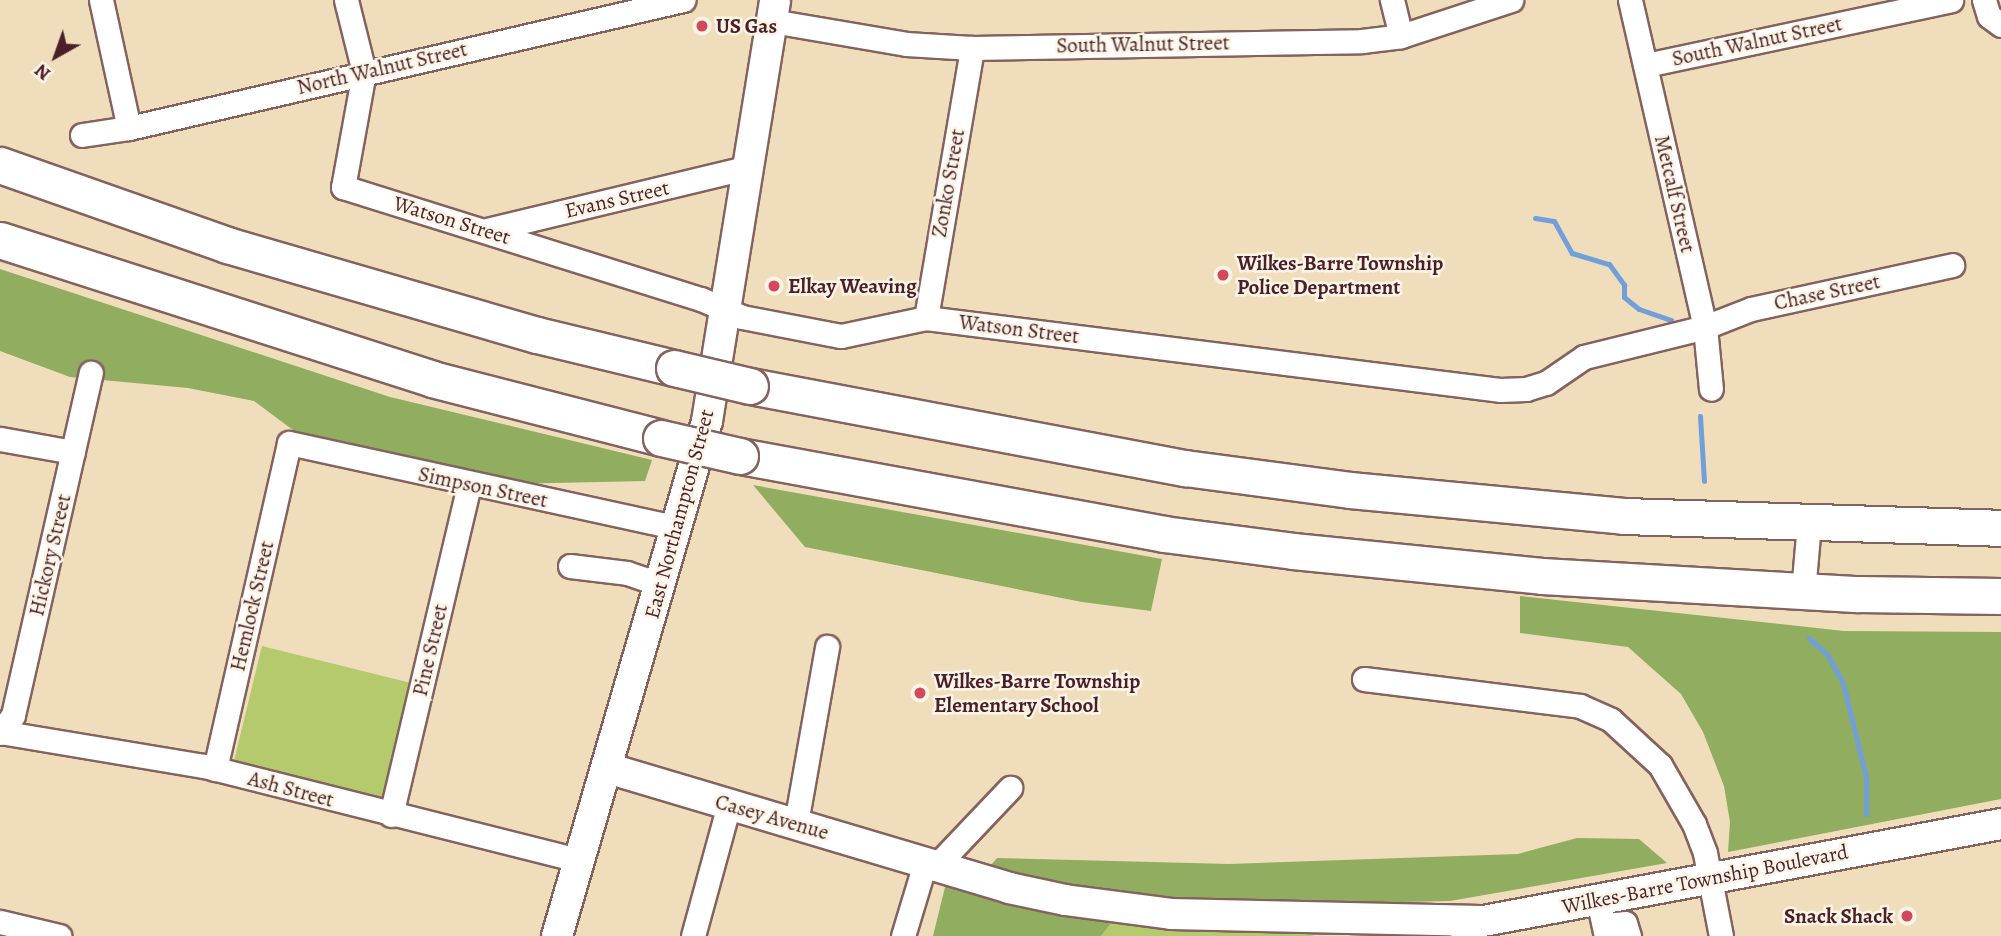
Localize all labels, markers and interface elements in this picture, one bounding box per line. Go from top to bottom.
street label: South Walnut Street [1670,11,1844,71]
place label: US Gas [716,13,777,39]
marker: US Gas [694,18,710,34]
north arrow [21,21,91,91]
street label: South Walnut Street [1056,30,1230,58]
street label: North Walnut Street [294,36,470,100]
text: N [29,58,56,86]
street label: Zonko Street [926,127,970,239]
street label: Metcalf Street [1649,133,1701,255]
street label: Evans Street [562,175,672,223]
street label: Watson Street [391,190,513,250]
place label: Wilkes-Barre Township Police Department [1237,250,1443,300]
marker: Wilkes-Barre Township Police Department [1215,267,1231,283]
street label: Chase Street [1772,268,1882,316]
place label: Elkay Weaving [788,273,917,299]
marker: Elkay Weaving [766,278,782,294]
street label: Watson Street [958,309,1080,349]
street label: East Northampton Street [639,407,719,621]
street label: Simpson Street [416,461,550,513]
street label: Hickory Street [24,492,76,618]
street label: Hemlock Street [225,538,279,674]
street label: Pine Street [407,601,453,699]
place label: Wilkes-Barre Township Elementary School [934,668,1140,718]
marker: Wilkes-Barre Township Elementary School [912,685,928,701]
street label: Ash Street [245,765,337,813]
street label: Casey Avenue [712,789,832,845]
street label: Wilkes-Barre Township Boulevard [1560,839,1850,919]
place label: Snack Shack [1784,903,1893,929]
marker: Snack Shack [1899,908,1915,924]

